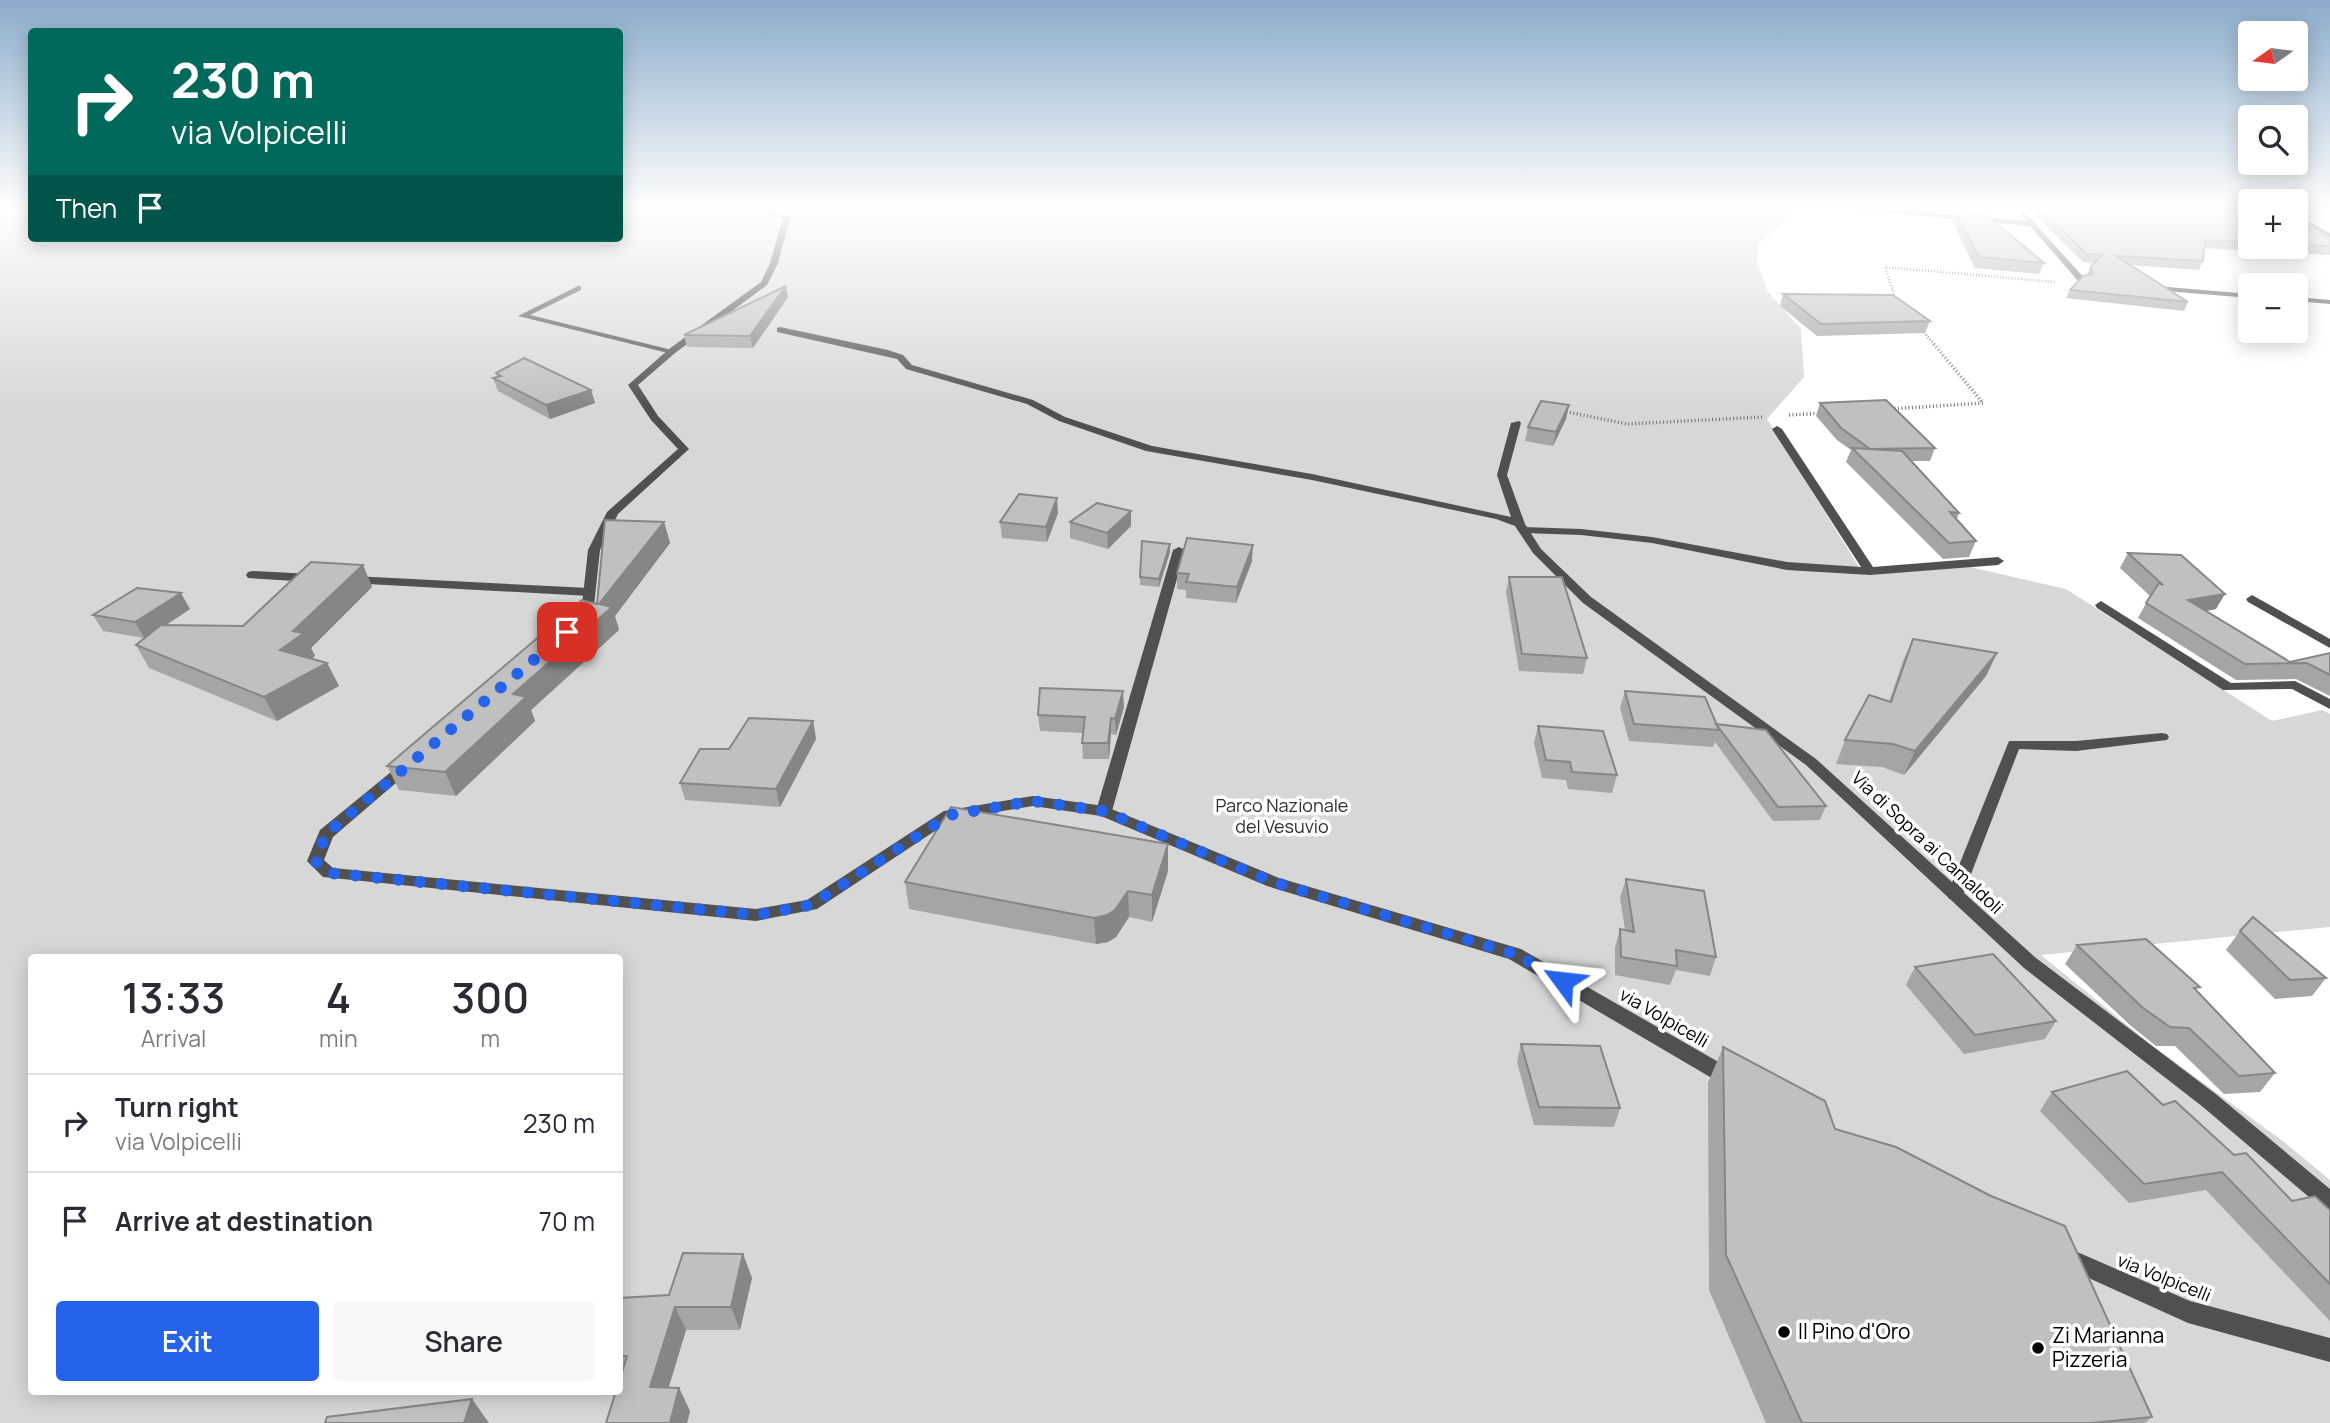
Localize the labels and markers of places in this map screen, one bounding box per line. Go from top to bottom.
pin [537,602,597,662]
place label: Il Pino d'Oro [1798,1317,1911,1345]
place label: Zi Marianna Pizzeria [2052,1321,2164,1373]
marker: Il Pino d'Oro [1776,1324,1792,1340]
marker: Zi Marianna Pizzeria [2030,1340,2046,1356]

